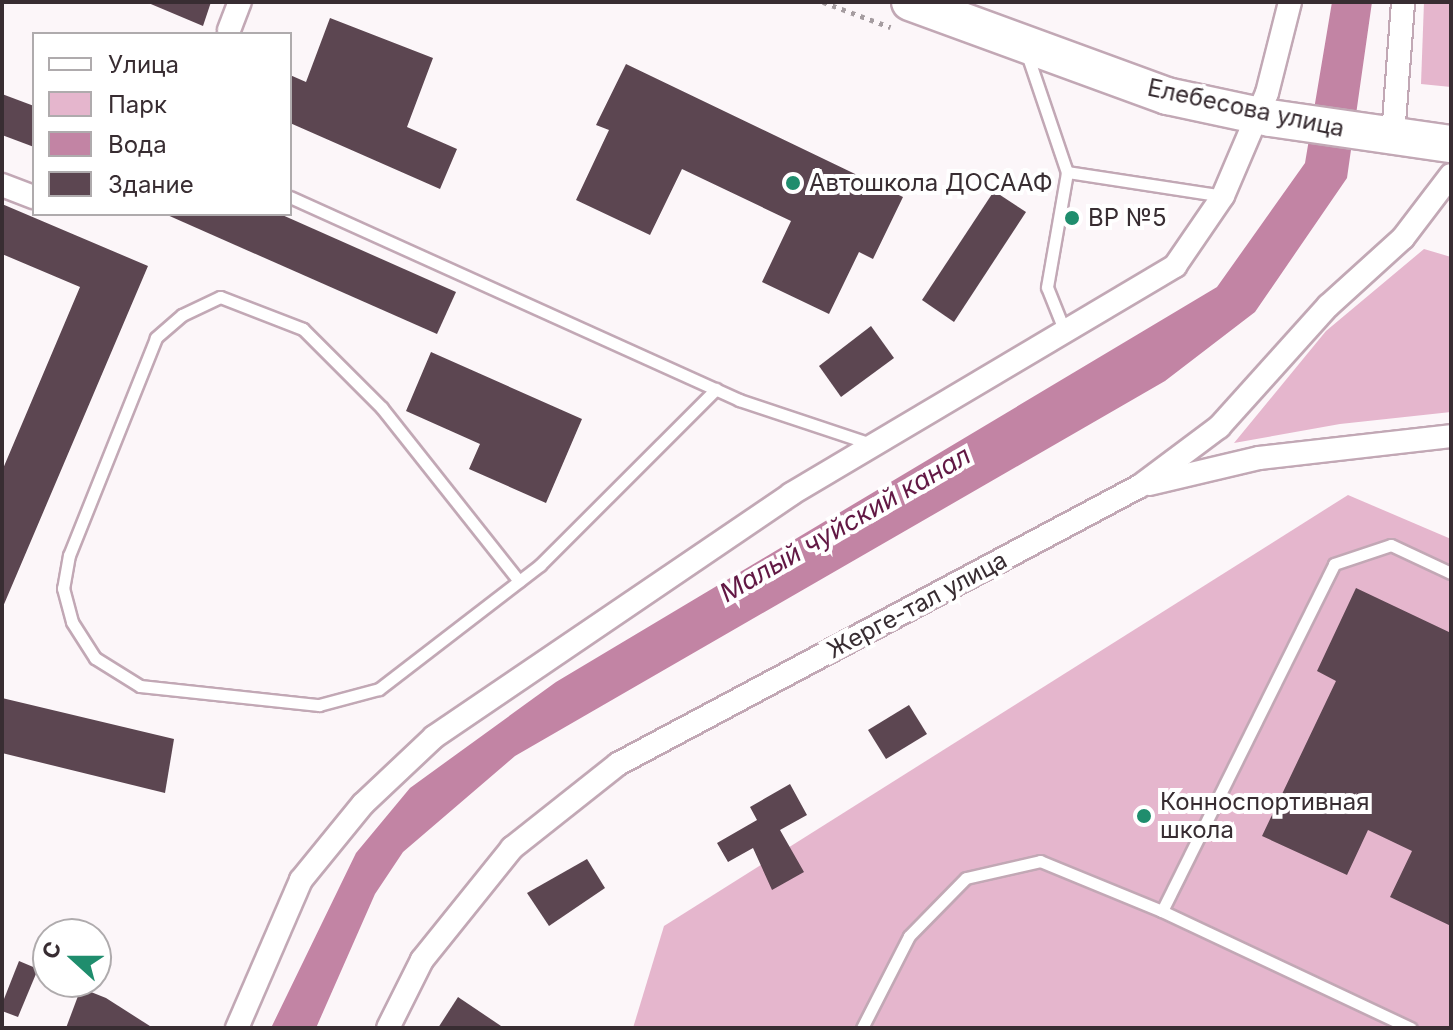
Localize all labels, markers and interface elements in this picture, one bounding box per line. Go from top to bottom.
legend [32,32,292,216]
text: Улица [108,50,179,79]
street label: Елебесова улица [1145,73,1347,143]
text: Парк [108,90,167,119]
text: Вода [108,130,167,159]
place label: Автошкола ДОСААФ [809,169,1053,197]
text: Здание [108,170,194,199]
marker: Автошкола ДОСААФ [784,174,802,192]
place label: BP №5 [1088,204,1167,232]
marker: BP №5 [1063,209,1081,227]
water label: Малый чуйский канал [714,439,976,609]
street label: Жерге-тал улица [822,545,1012,665]
place label: Конноспортивная школа [1160,788,1370,844]
marker: Конноспортивная школа [1135,807,1153,825]
north arrow [32,918,112,998]
text: С [36,938,67,962]

